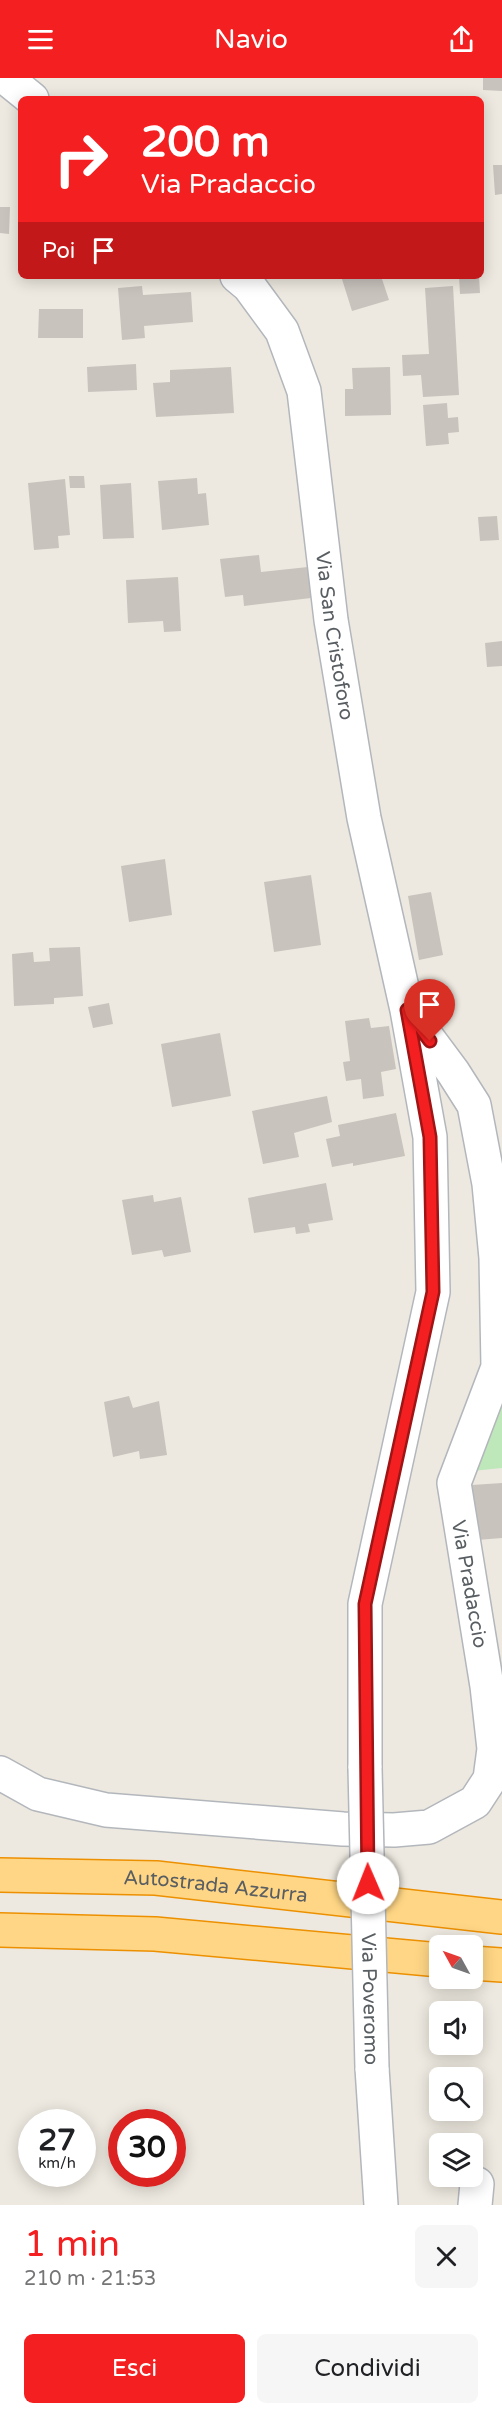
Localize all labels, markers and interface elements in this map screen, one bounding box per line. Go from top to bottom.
icon: menu [24,23,57,56]
text: Navio [214,23,288,56]
icon: share [445,23,478,56]
text: 200 m [141,117,270,168]
icon: right [42,120,120,198]
text: Via Pradaccio [141,168,316,201]
icon: arrive [87,234,120,267]
text: Poi [42,238,75,264]
street label: Via San Cristoforo [310,550,359,722]
pin [404,979,455,1041]
icon: arrive [413,988,446,1021]
street label: Via Pradaccio [446,1518,492,1650]
position arrow [336,1851,400,1915]
street label: Autostrada Azzurra [123,1866,309,1908]
street label: Via Poveromo [356,1933,383,2065]
north arrow [429,1935,483,1989]
map controls [429,1935,483,2187]
button: sound [429,2001,483,2055]
button: search [429,2067,483,2121]
speed limit sign: 30 [108,2109,186,2187]
text: 27 [38,2122,76,2159]
button: layers [429,2133,483,2187]
text: km/h [38,2154,76,2172]
text: 1 min [24,2223,120,2266]
button: close [415,2225,478,2288]
text: 210 m · 21:53 [24,2267,156,2291]
button: Esci [24,2334,245,2403]
button: Condividi [257,2334,478,2403]

